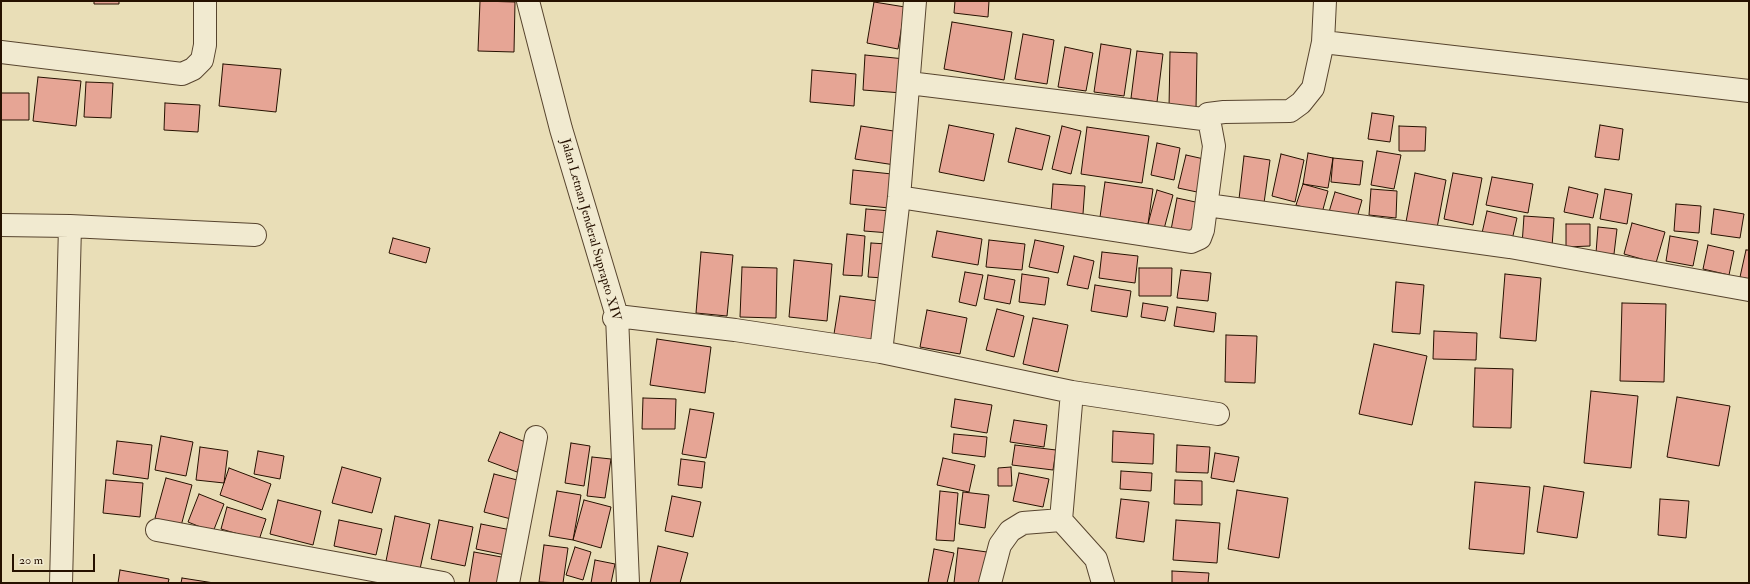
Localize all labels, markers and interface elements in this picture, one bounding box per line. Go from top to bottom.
street label: Jalan Letnan Jenderal Suprapto XIV [556,137,624,323]
scale bar [14,546,97,572]
text: 20 m [19,553,43,568]

